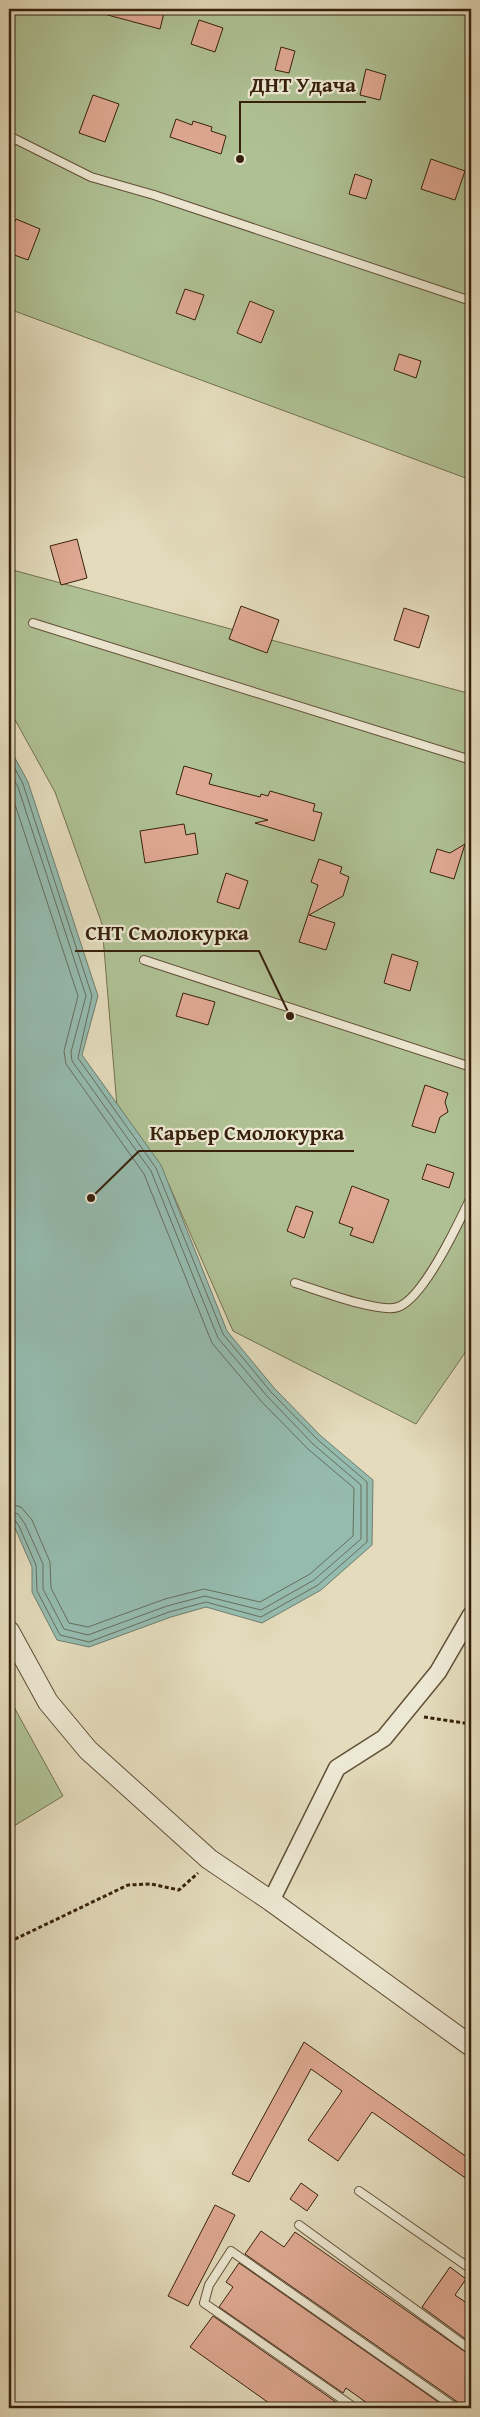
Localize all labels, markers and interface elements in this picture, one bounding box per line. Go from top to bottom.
callout: ДНТ Удача [240,66,366,102]
text: ДНТ Удача [249,69,356,100]
callout: СНТ Смолокурка [75,915,259,951]
text: СНТ Смолокурка [85,917,249,948]
callout: Карьер Смолокурка [139,1115,354,1151]
text: Карьер Смолокурка [150,1117,345,1148]

